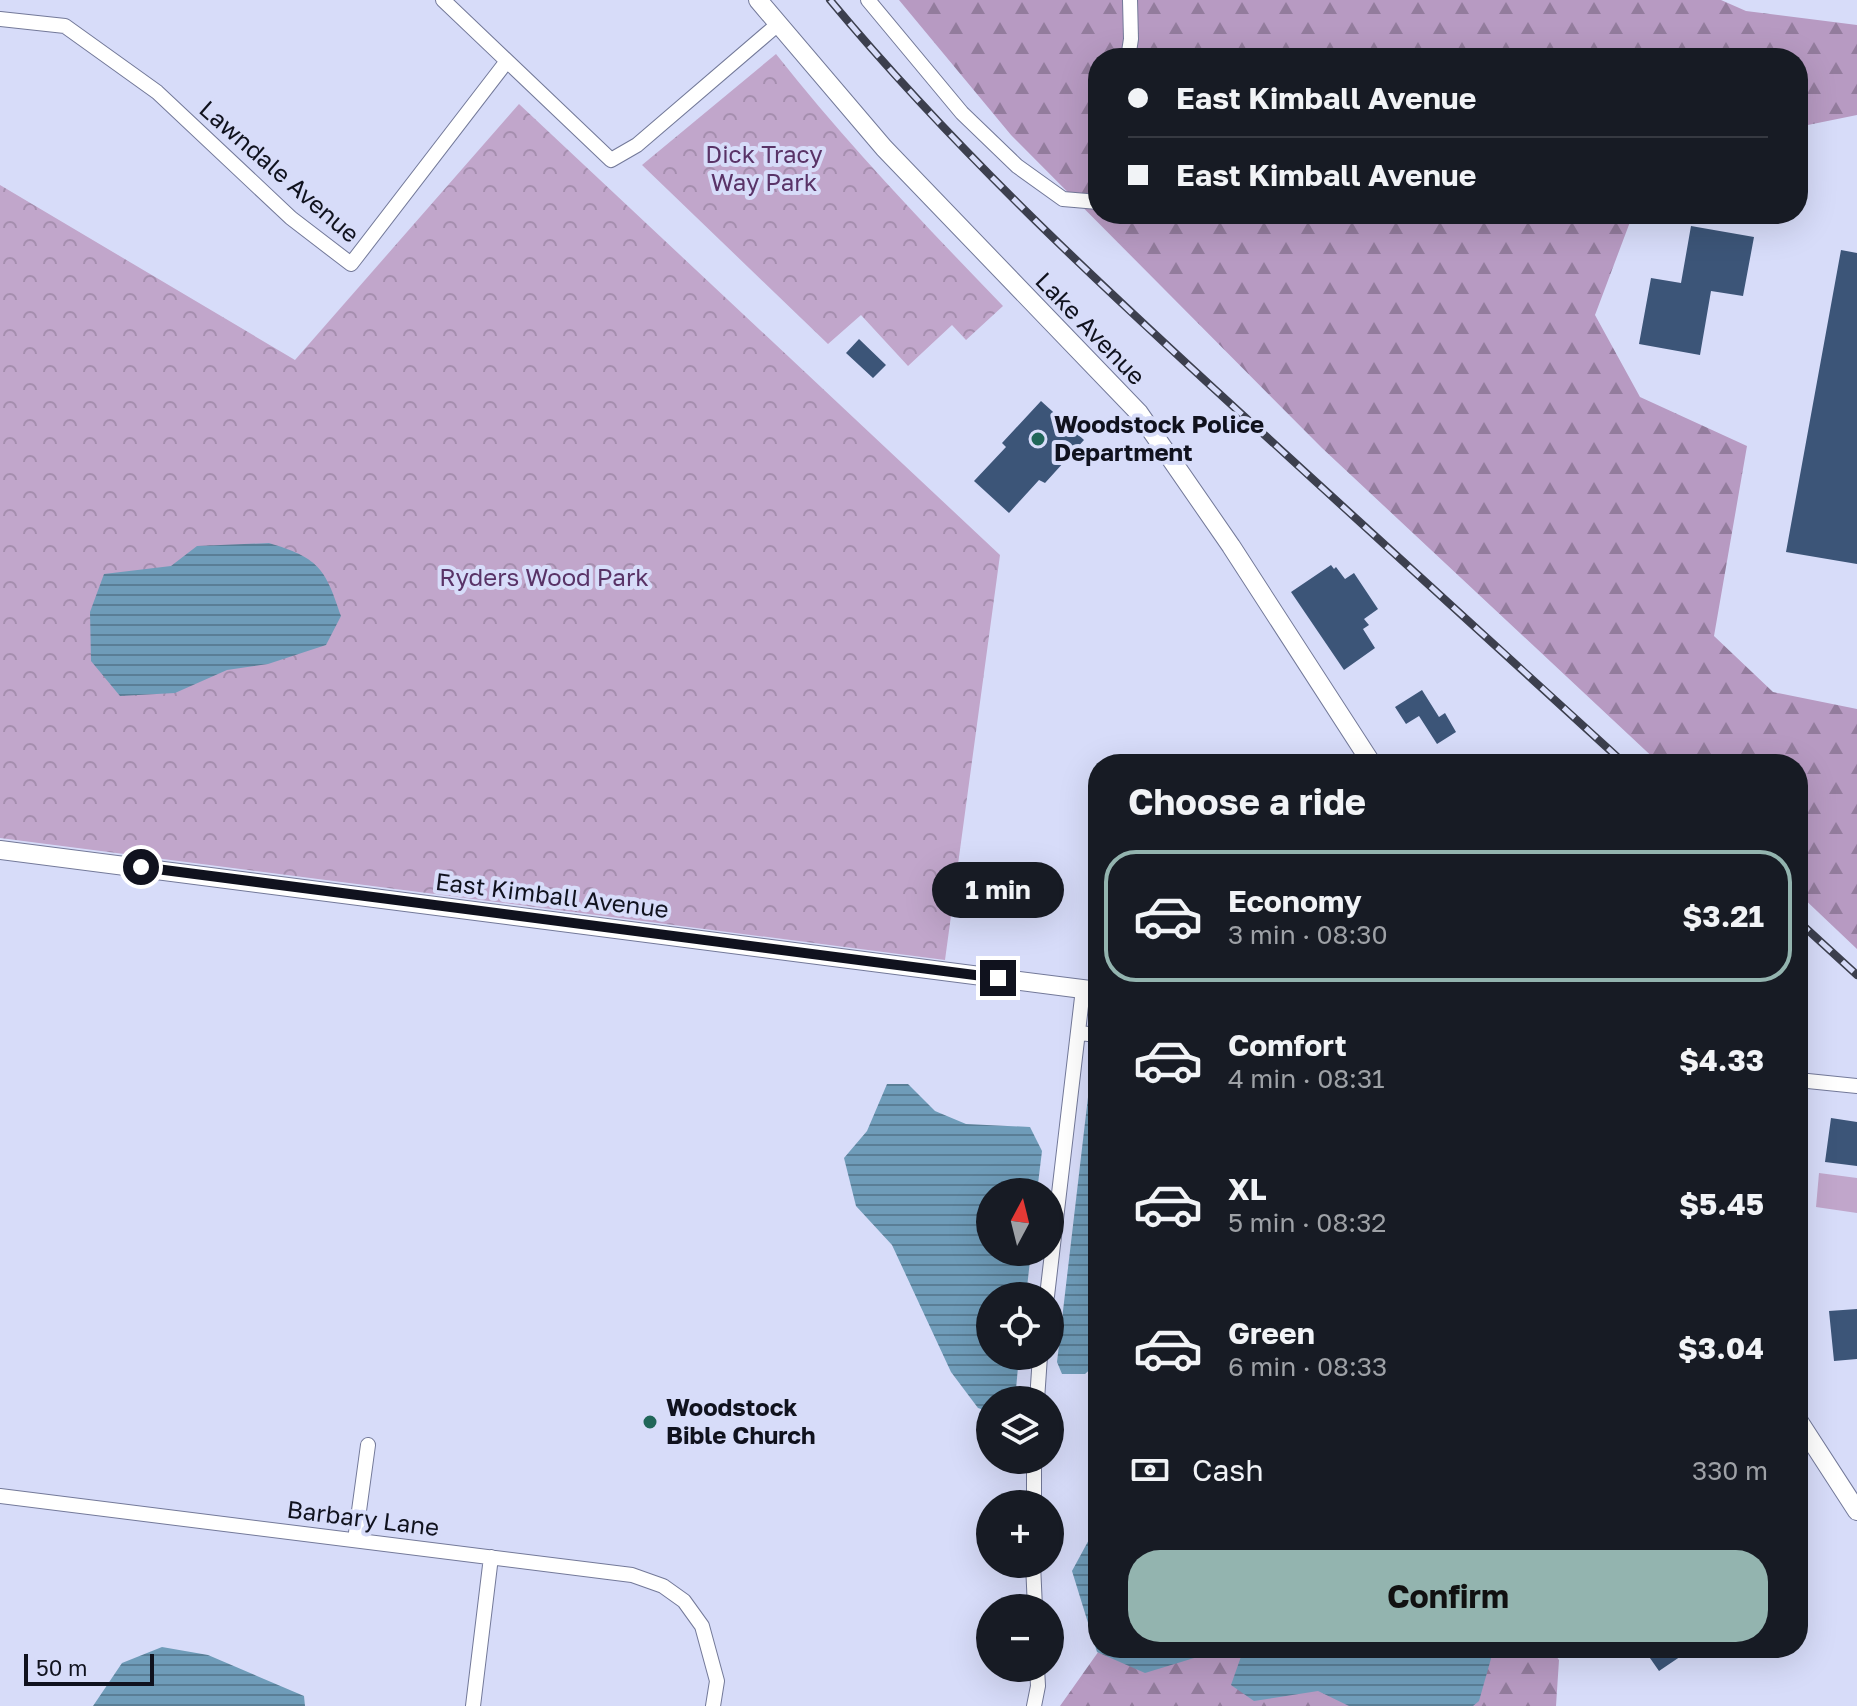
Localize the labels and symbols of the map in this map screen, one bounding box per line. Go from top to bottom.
street label: Lawndale Avenue [194,94,366,248]
park label: Dick Tracy Way Park [705,139,823,196]
street label: Lake Avenue [1030,266,1152,390]
place label: Woodstock Police Department [1054,409,1264,466]
marker: Woodstock Police Department [1029,430,1047,448]
park label: Ryders Wood Park [439,562,649,591]
route start [123,849,159,885]
callout: 1 min [932,862,1064,918]
street label: East Kimball Avenue [434,866,671,923]
route end [980,960,1016,996]
north arrow [976,1178,1064,1266]
place label: Woodstock Bible Church [666,1392,816,1449]
marker: Woodstock Bible Church [641,1413,659,1431]
street label: Barbary Lane [285,1494,441,1541]
scale bar [24,1650,154,1686]

